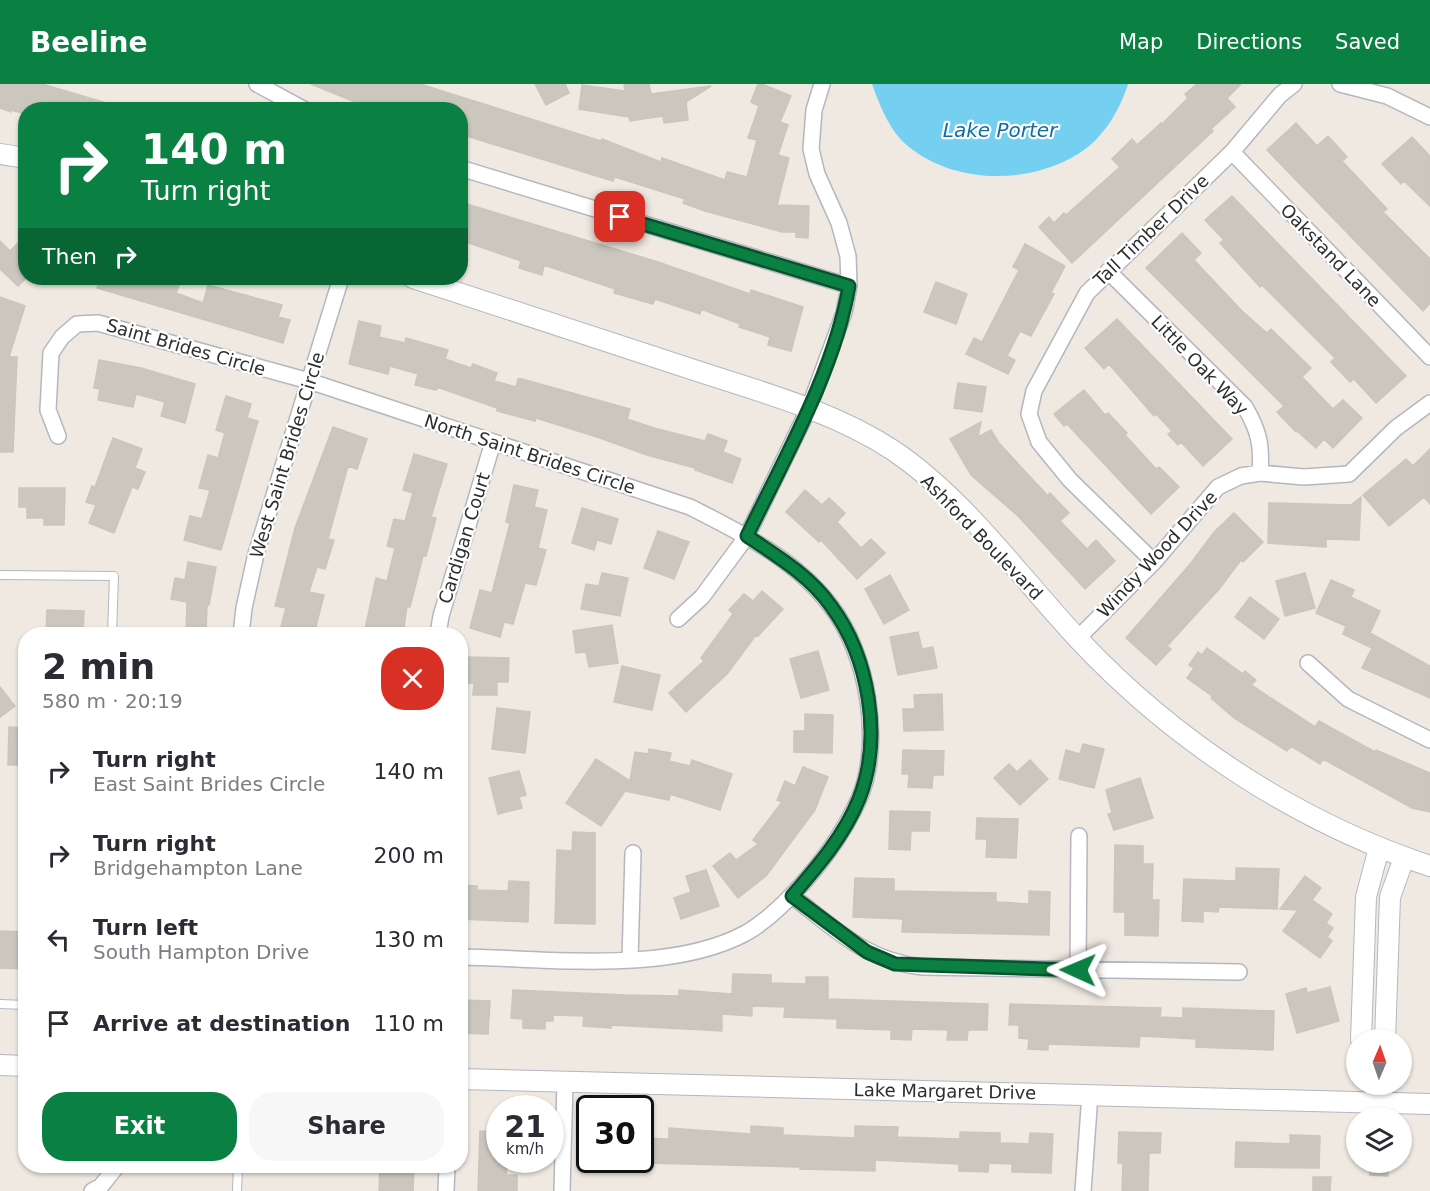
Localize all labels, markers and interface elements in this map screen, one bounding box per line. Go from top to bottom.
text: Beeline [30,26,147,59]
text: Map [1119,30,1163,54]
text: Directions [1196,30,1302,54]
text: Saved [1335,30,1400,54]
water label: Lake Porter [943,118,1059,142]
text: 140 m [141,125,287,174]
icon: right [42,126,120,204]
street label: Tall Timber Drive [1089,170,1213,291]
text: Turn right [141,175,270,206]
pin [594,191,645,242]
street label: Oakstand Lane [1276,199,1386,311]
icon: arrive [603,200,636,233]
icon: right [109,240,142,273]
text: Then [42,244,97,269]
street label: Little Oak Way [1147,311,1253,420]
street label: Saint Brides Circle [104,314,268,380]
street label: West Saint Brides Circle [246,349,328,561]
street label: North Saint Brides Circle [422,410,638,498]
street label: Cardigan Court [434,470,494,606]
street label: Ashford Boulevard [917,470,1047,604]
street label: Windy Wood Drive [1093,486,1221,622]
text: 2 min [42,646,155,687]
button: close [381,647,444,710]
text: 580 m · 20:19 [42,689,183,713]
text: Turn right [93,747,216,772]
icon: right [42,755,75,788]
text: 140 m [374,759,444,784]
text: East Saint Brides Circle [93,772,325,796]
text: Turn right [93,831,216,856]
icon: right [42,839,75,872]
text: 200 m [374,843,444,868]
text: Bridgehampton Lane [93,856,303,880]
text: Turn left [93,915,198,940]
icon: left [42,923,75,956]
text: 130 m [374,927,444,952]
position arrow [1046,938,1110,1002]
text: South Hampton Drive [93,940,309,964]
icon: arrive [42,1007,75,1040]
text: Arrive at destination [93,1011,350,1036]
text: 110 m [374,1011,444,1036]
north arrow [1346,1029,1412,1095]
map controls [1346,1029,1412,1173]
street label: Lake Margaret Drive [854,1079,1036,1103]
button: Exit [42,1092,237,1161]
button: Share [249,1092,444,1161]
speed limit sign: 30 [576,1095,654,1173]
button: layers [1346,1107,1412,1173]
text: 21 [504,1109,546,1144]
text: km/h [506,1140,544,1158]

